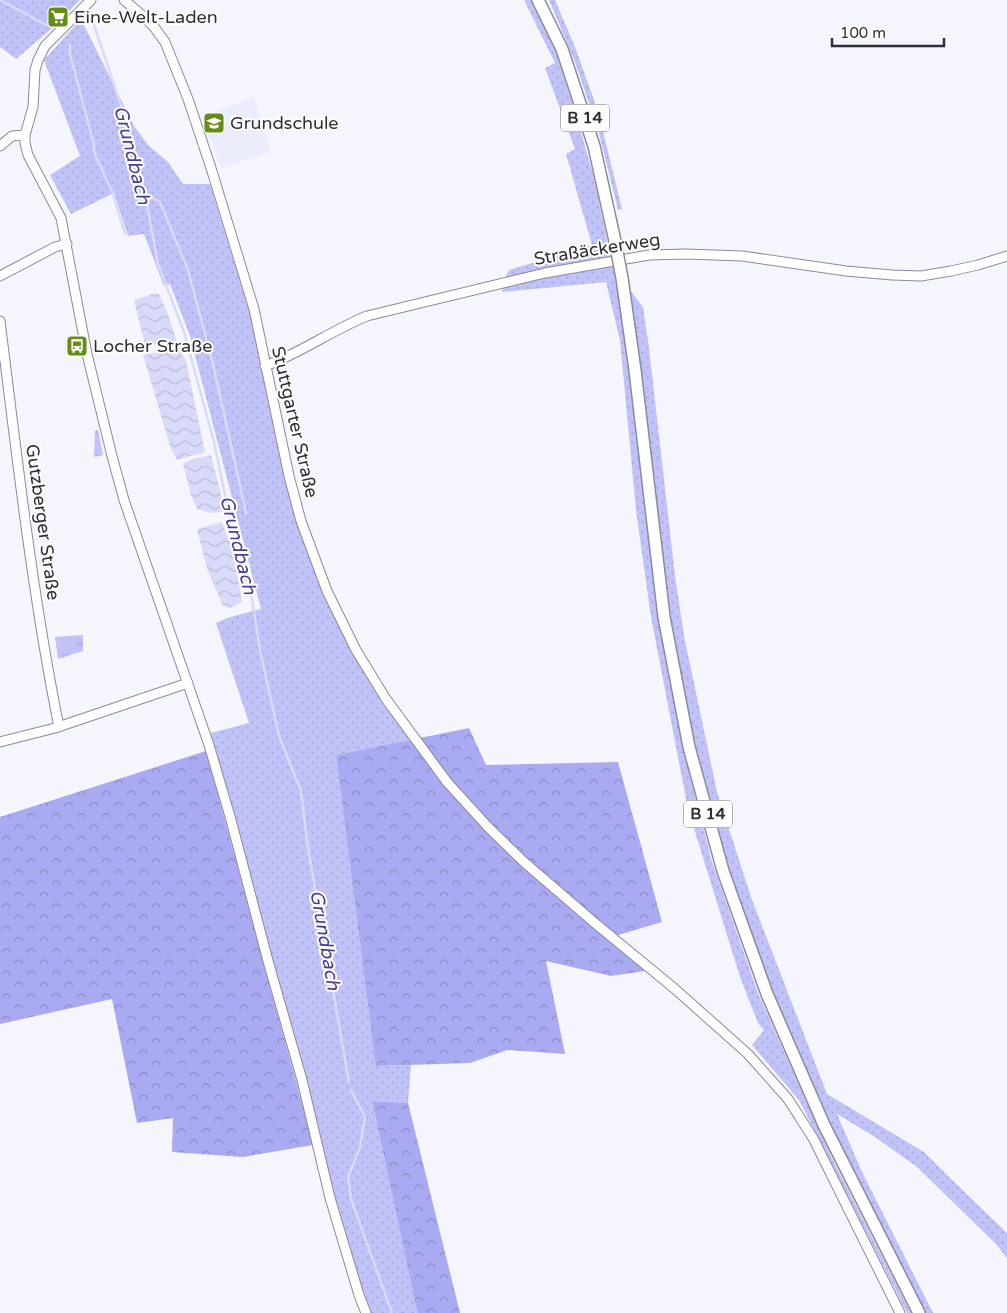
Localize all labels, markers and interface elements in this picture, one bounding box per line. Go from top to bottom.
supermarket icon: Eine-Welt-Laden [46,5,70,29]
place label: Eine-Welt-Laden [74,6,218,28]
scale bar [832,15,944,47]
text: 100 m [840,24,886,42]
water label: Grundbach [109,103,155,207]
road number: B 14 [561,105,609,132]
school or university icon: Grundschule [202,111,226,135]
place label: Grundschule [230,112,339,134]
street label: Straßäckerweg [532,228,662,270]
bus stop icon: Locher Straße [65,334,89,358]
place label: Locher Straße [93,335,212,357]
street label: Stuttgarter Straße [267,344,323,500]
street label: Gutzberger Straße [21,443,65,601]
water label: Grundbach [215,493,261,597]
road number: B 14 [684,801,732,828]
water label: Grundbach [305,888,345,992]

